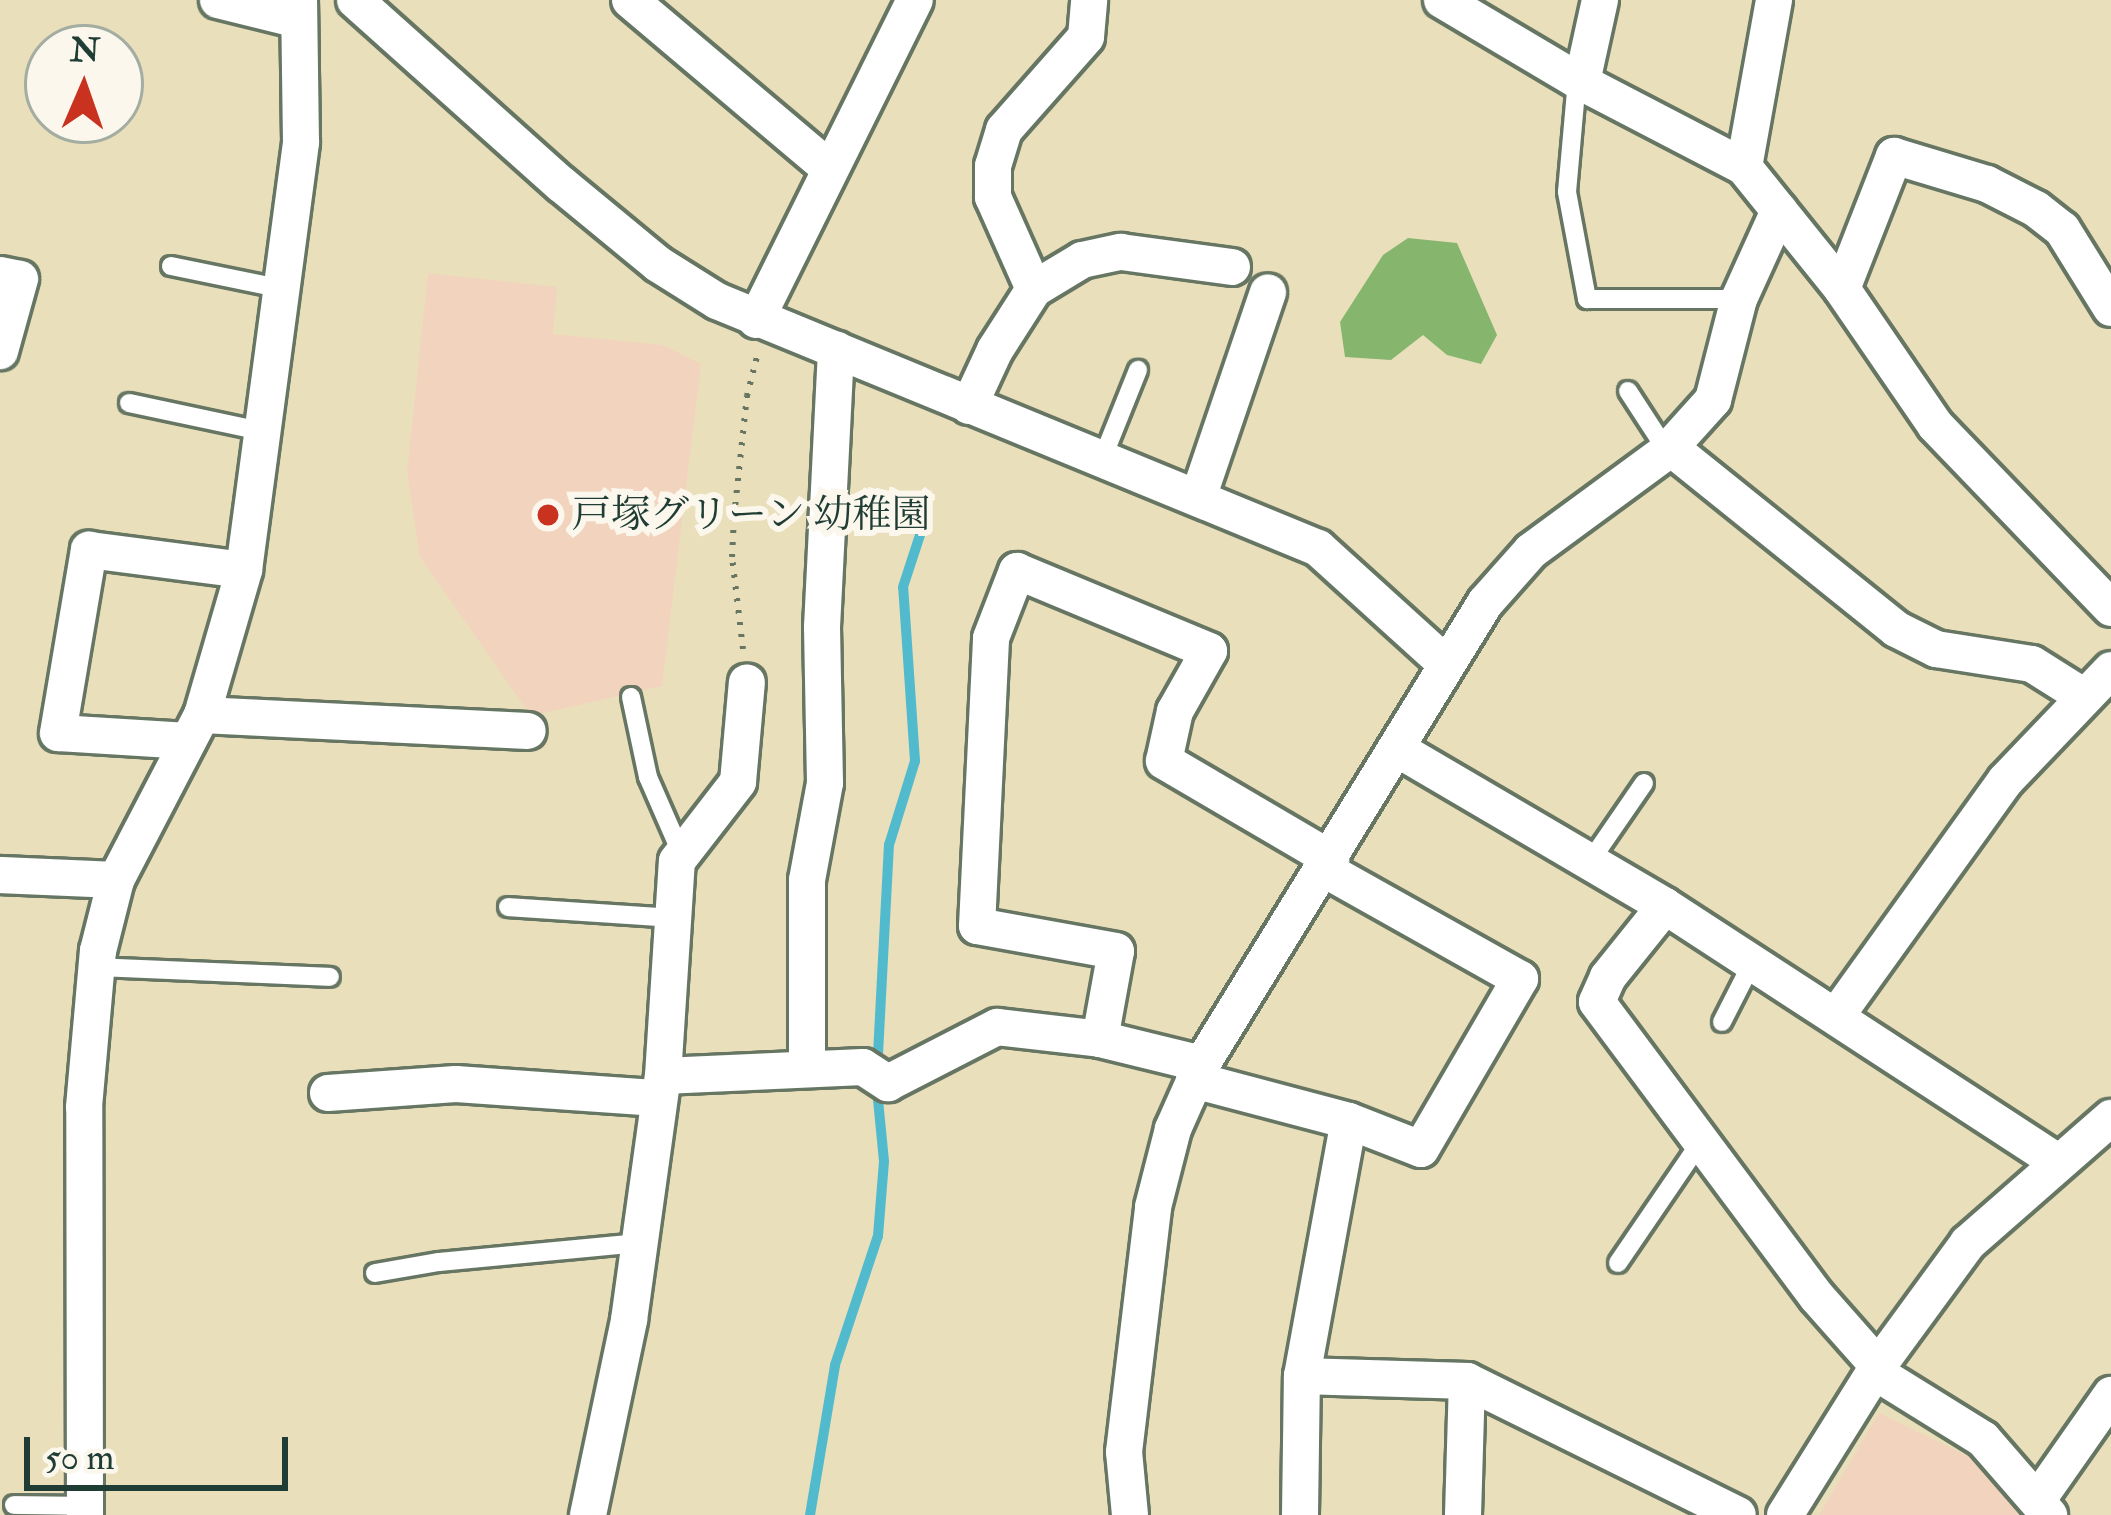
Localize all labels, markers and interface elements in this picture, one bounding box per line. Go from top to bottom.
north arrow [24,24,144,144]
text: N [70,30,101,72]
place label: 戸塚グリーン 幼稚園 [572,492,931,538]
marker: 戸塚グリーン 幼稚園 [535,502,561,528]
scale bar [30,1413,294,1487]
text: 50 m [45,1435,114,1480]

